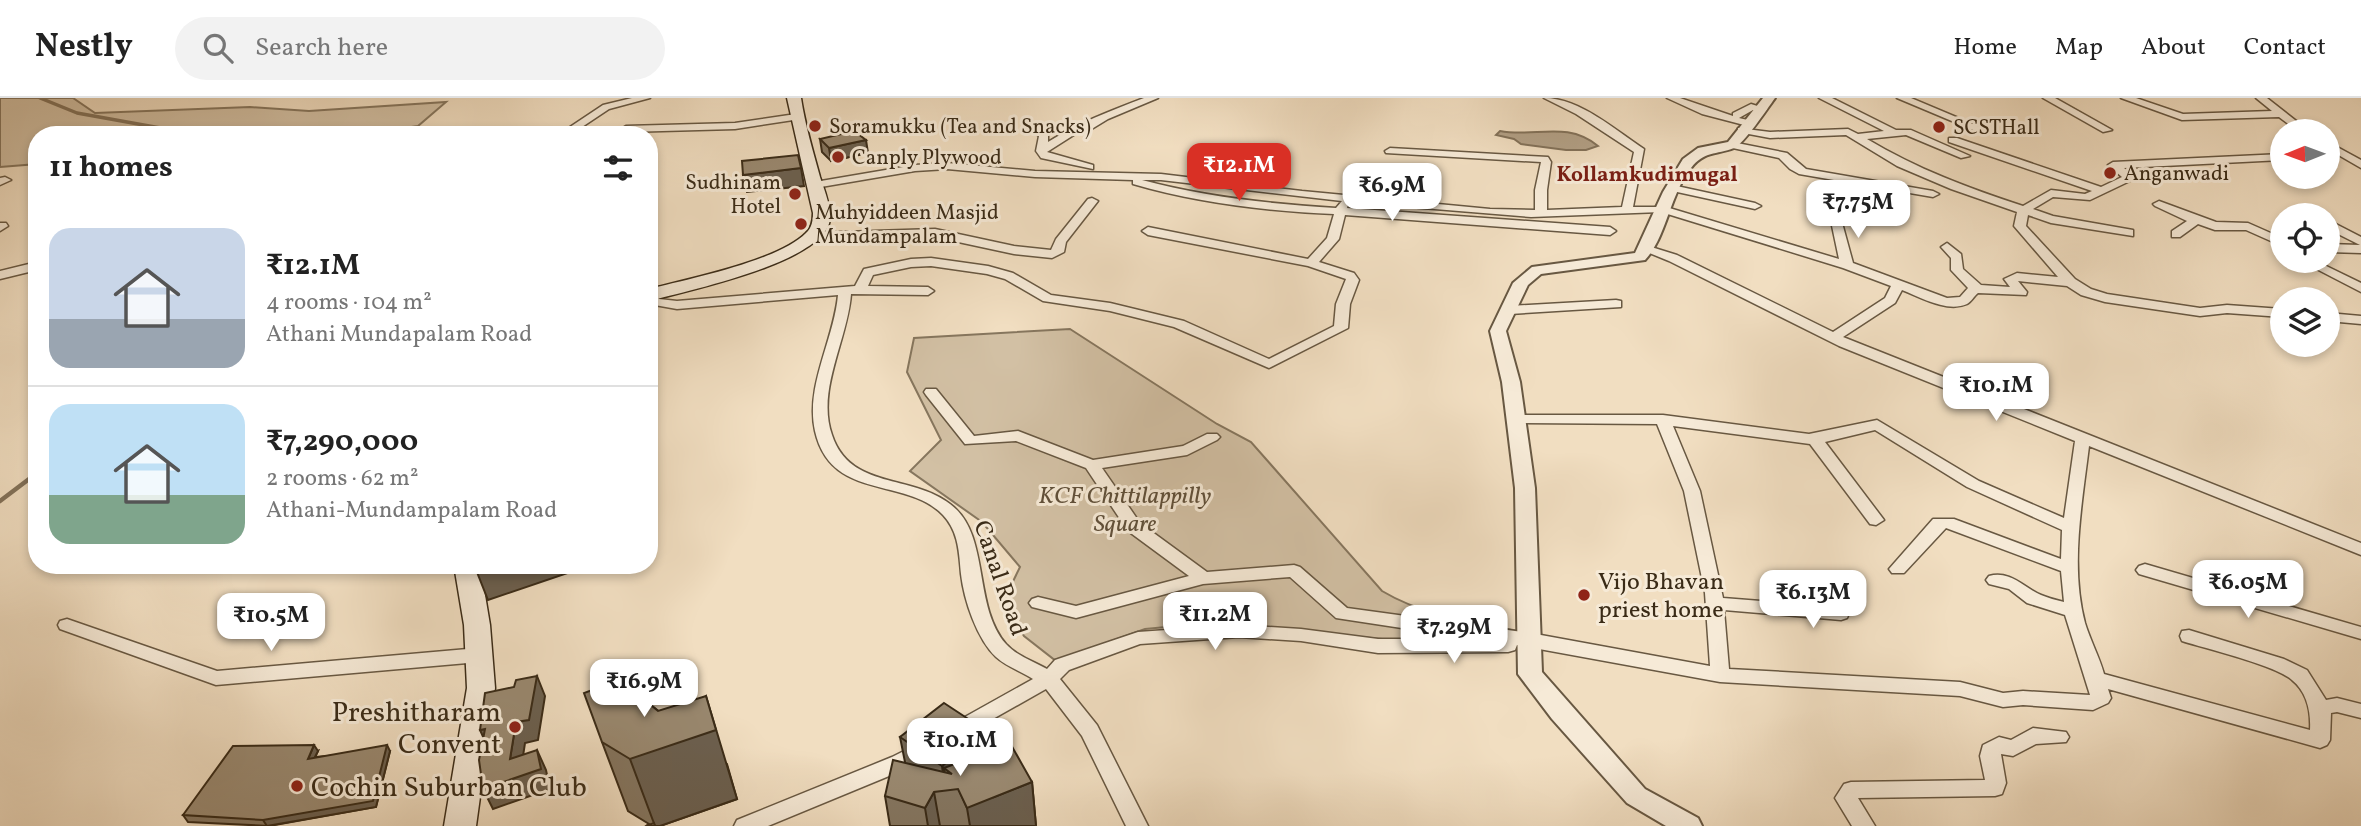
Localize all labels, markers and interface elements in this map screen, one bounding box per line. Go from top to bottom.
search box [175,17,665,80]
text: Nestly [35,25,133,71]
icon: search [199,29,237,67]
text: Search here [255,30,388,66]
text: Home [1953,31,2017,65]
text: Map [2055,31,2103,65]
text: About [2141,31,2206,65]
text: Contact [2244,31,2326,65]
place label: Soramukku (Tea and Snacks) [829,113,1091,142]
place label: SCSTHall [1953,114,2040,143]
marker: Soramukku (Tea and Snacks) [807,118,823,134]
marker: SCSTHall [1931,119,1947,135]
north arrow [2270,119,2340,189]
map controls [2270,119,2340,357]
place label: Canply Plywood [852,144,1002,173]
pin: ₹12.1M [1182,144,1296,203]
text: 11 homes [49,147,173,189]
icon: filters [599,149,637,187]
marker: Canply Plywood [830,149,846,165]
text: ₹12.1M [1203,150,1275,182]
place label: Anganwadi [2124,160,2229,189]
district label: Kollamkudimugal [1556,161,1738,190]
pin: ₹6.9M [1343,164,1441,223]
marker: Anganwadi [2102,165,2118,181]
place label: Sudhinam Hotel [685,169,781,222]
text: ₹6.9M [1359,170,1425,202]
pin: ₹7.75M [1801,180,1915,240]
marker: Sudhinam Hotel [787,186,803,202]
text: ₹7.75M [1822,187,1894,219]
place label: Muhyiddeen Masjid Mundampalam [815,199,999,252]
button: locate [2270,203,2340,273]
marker: Muhyiddeen Masjid Mundampalam [793,216,809,232]
text: ₹12.1M [266,245,360,287]
icon: home [105,256,189,340]
text: 4 rooms · 104 m² [266,287,432,319]
button: layers [2270,287,2340,357]
text: Athani Mundapalam Road [266,319,532,351]
pin: ₹10.1M [1939,364,2053,423]
text: ₹10.1M [1959,370,2033,402]
text: ₹7,290,000 [266,421,418,463]
icon: home [105,432,189,516]
text: 2 rooms · 62 m² [266,463,418,495]
park label: KCF Chittilappilly Square [1039,480,1212,542]
text: Athani-Mundampalam Road [266,495,557,527]
street label: Canal Road [963,516,1035,641]
pin: ₹6.05M [2191,560,2305,620]
place label: Vijo Bhavan priest home [1598,566,1724,628]
text: ₹6.05M [2208,567,2288,599]
pin: ₹6.13M [1756,570,1870,630]
text: ₹6.13M [1775,577,1851,609]
marker: Vijo Bhavan priest home [1576,587,1592,603]
pin: ₹11.2M [1158,592,1272,652]
pin: ₹10.5M [214,594,328,653]
text: ₹11.2M [1179,599,1251,631]
text: ₹10.5M [233,600,309,632]
pin: ₹7.29M [1397,606,1511,665]
text: ₹7.29M [1417,612,1491,644]
pin: ₹16.9M [587,660,701,719]
text: ₹16.9M [606,666,682,698]
place label: Preshitharam Convent [332,694,501,765]
pin: ₹10.1M [903,718,1017,778]
marker: Preshitharam Convent [507,719,523,735]
text: ₹10.1M [923,725,997,757]
place label: Cochin Suburban Club [311,769,587,808]
marker: Cochin Suburban Club [289,778,305,794]

